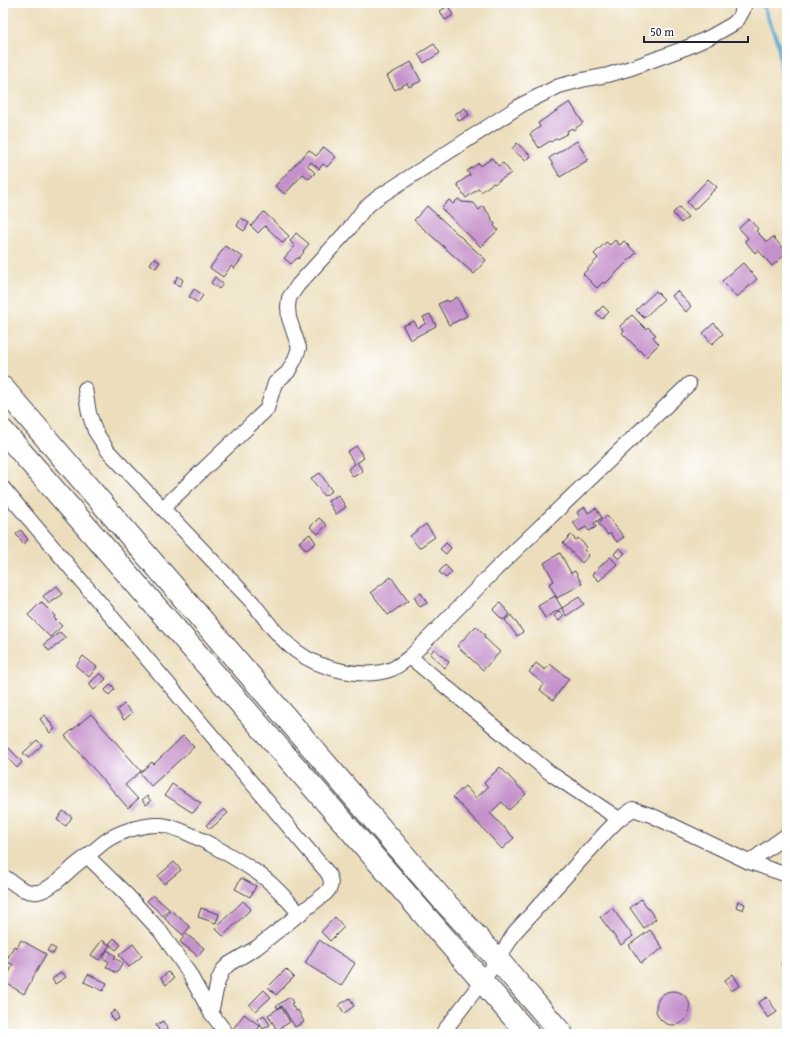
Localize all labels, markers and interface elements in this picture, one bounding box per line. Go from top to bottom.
scale bar [644,18,748,44]
text: 50 m [650,23,674,40]

